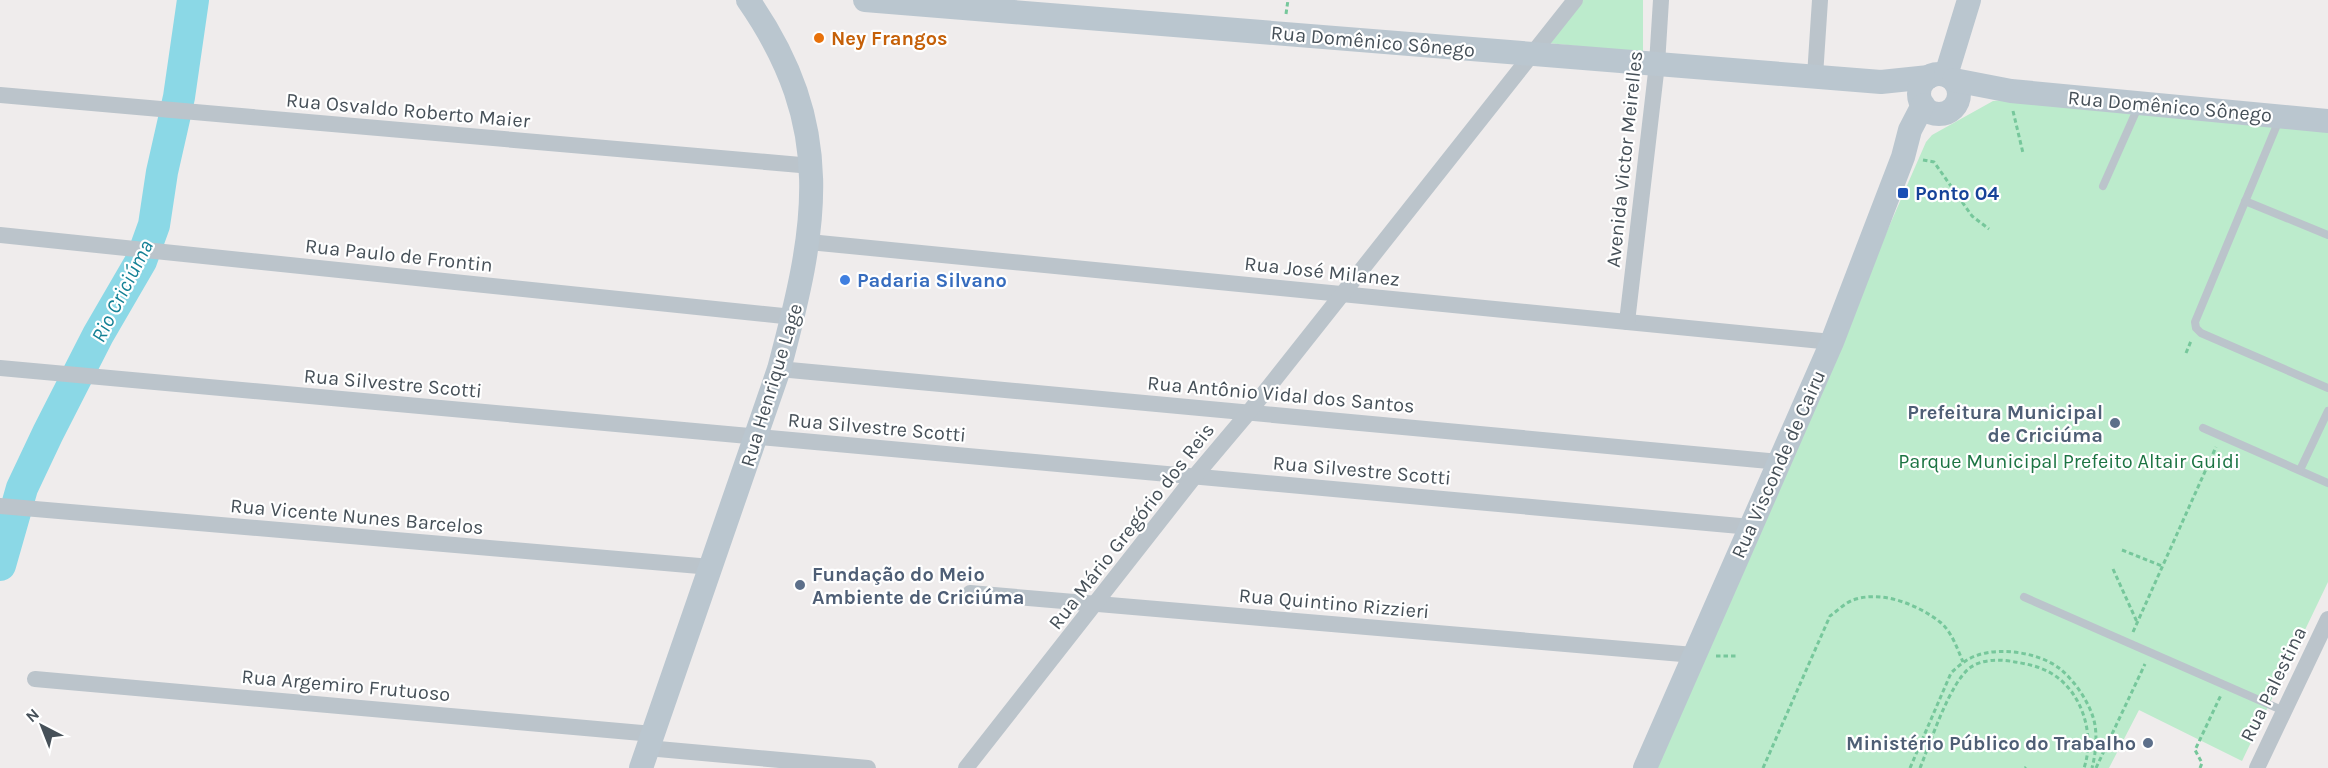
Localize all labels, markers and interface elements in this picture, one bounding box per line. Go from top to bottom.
street label: Rua Domênico Sônego [1270,21,1476,62]
place label: Ney Frangos [831,27,948,50]
marker: Ney Frangos [812,31,826,45]
street label: Avenida Victor Meirelles [1602,50,1647,268]
street label: Rua Domênico Sônego [2067,86,2273,127]
street label: Rua Osvaldo Roberto Maier [285,88,532,133]
place label: Ponto 04 [1915,182,1999,205]
marker: Ponto 04 [1896,186,1910,200]
street label: Rua Paulo de Frontin [304,234,494,277]
water label: Rio Criciúma [86,236,158,346]
street label: Rua José Milanez [1243,252,1401,291]
place label: Padaria Silvano [857,269,1007,292]
marker: Padaria Silvano [838,273,852,287]
street label: Rua Henrique Lage [736,301,807,470]
street label: Rua Silvestre Scotti [303,364,483,403]
street label: Rua Visconde de Cairu [1727,367,1830,562]
street label: Rua Antônio Vidal dos Santos [1146,371,1416,418]
place label: Prefeitura Municipal de Criciúma [1907,401,2103,447]
street label: Rua Silvestre Scotti [787,408,967,447]
marker: Prefeitura Municipal de Criciúma [2108,416,2122,430]
street label: Rua Mário Gregório dos Reis [1044,419,1219,634]
park label: Parque Municipal Prefeito Altair Guidi [1898,450,2240,473]
street label: Rua Silvestre Scotti [1272,451,1452,490]
street label: Rua Vicente Nunes Barcelos [229,494,485,539]
place label: Fundação do Meio Ambiente de Criciúma [812,563,1024,609]
marker: Fundação do Meio Ambiente de Criciúma [793,578,807,592]
street label: Rua Quintino Rizzieri [1238,584,1430,623]
street label: Rua Palestina [2236,623,2311,745]
street label: Rua Argemiro Frutuoso [241,665,451,706]
north arrow [12,696,72,756]
text: N [22,704,43,726]
place label: Ministério Público do Trabalho [1846,732,2136,755]
marker: Ministério Público do Trabalho [2141,736,2155,750]

